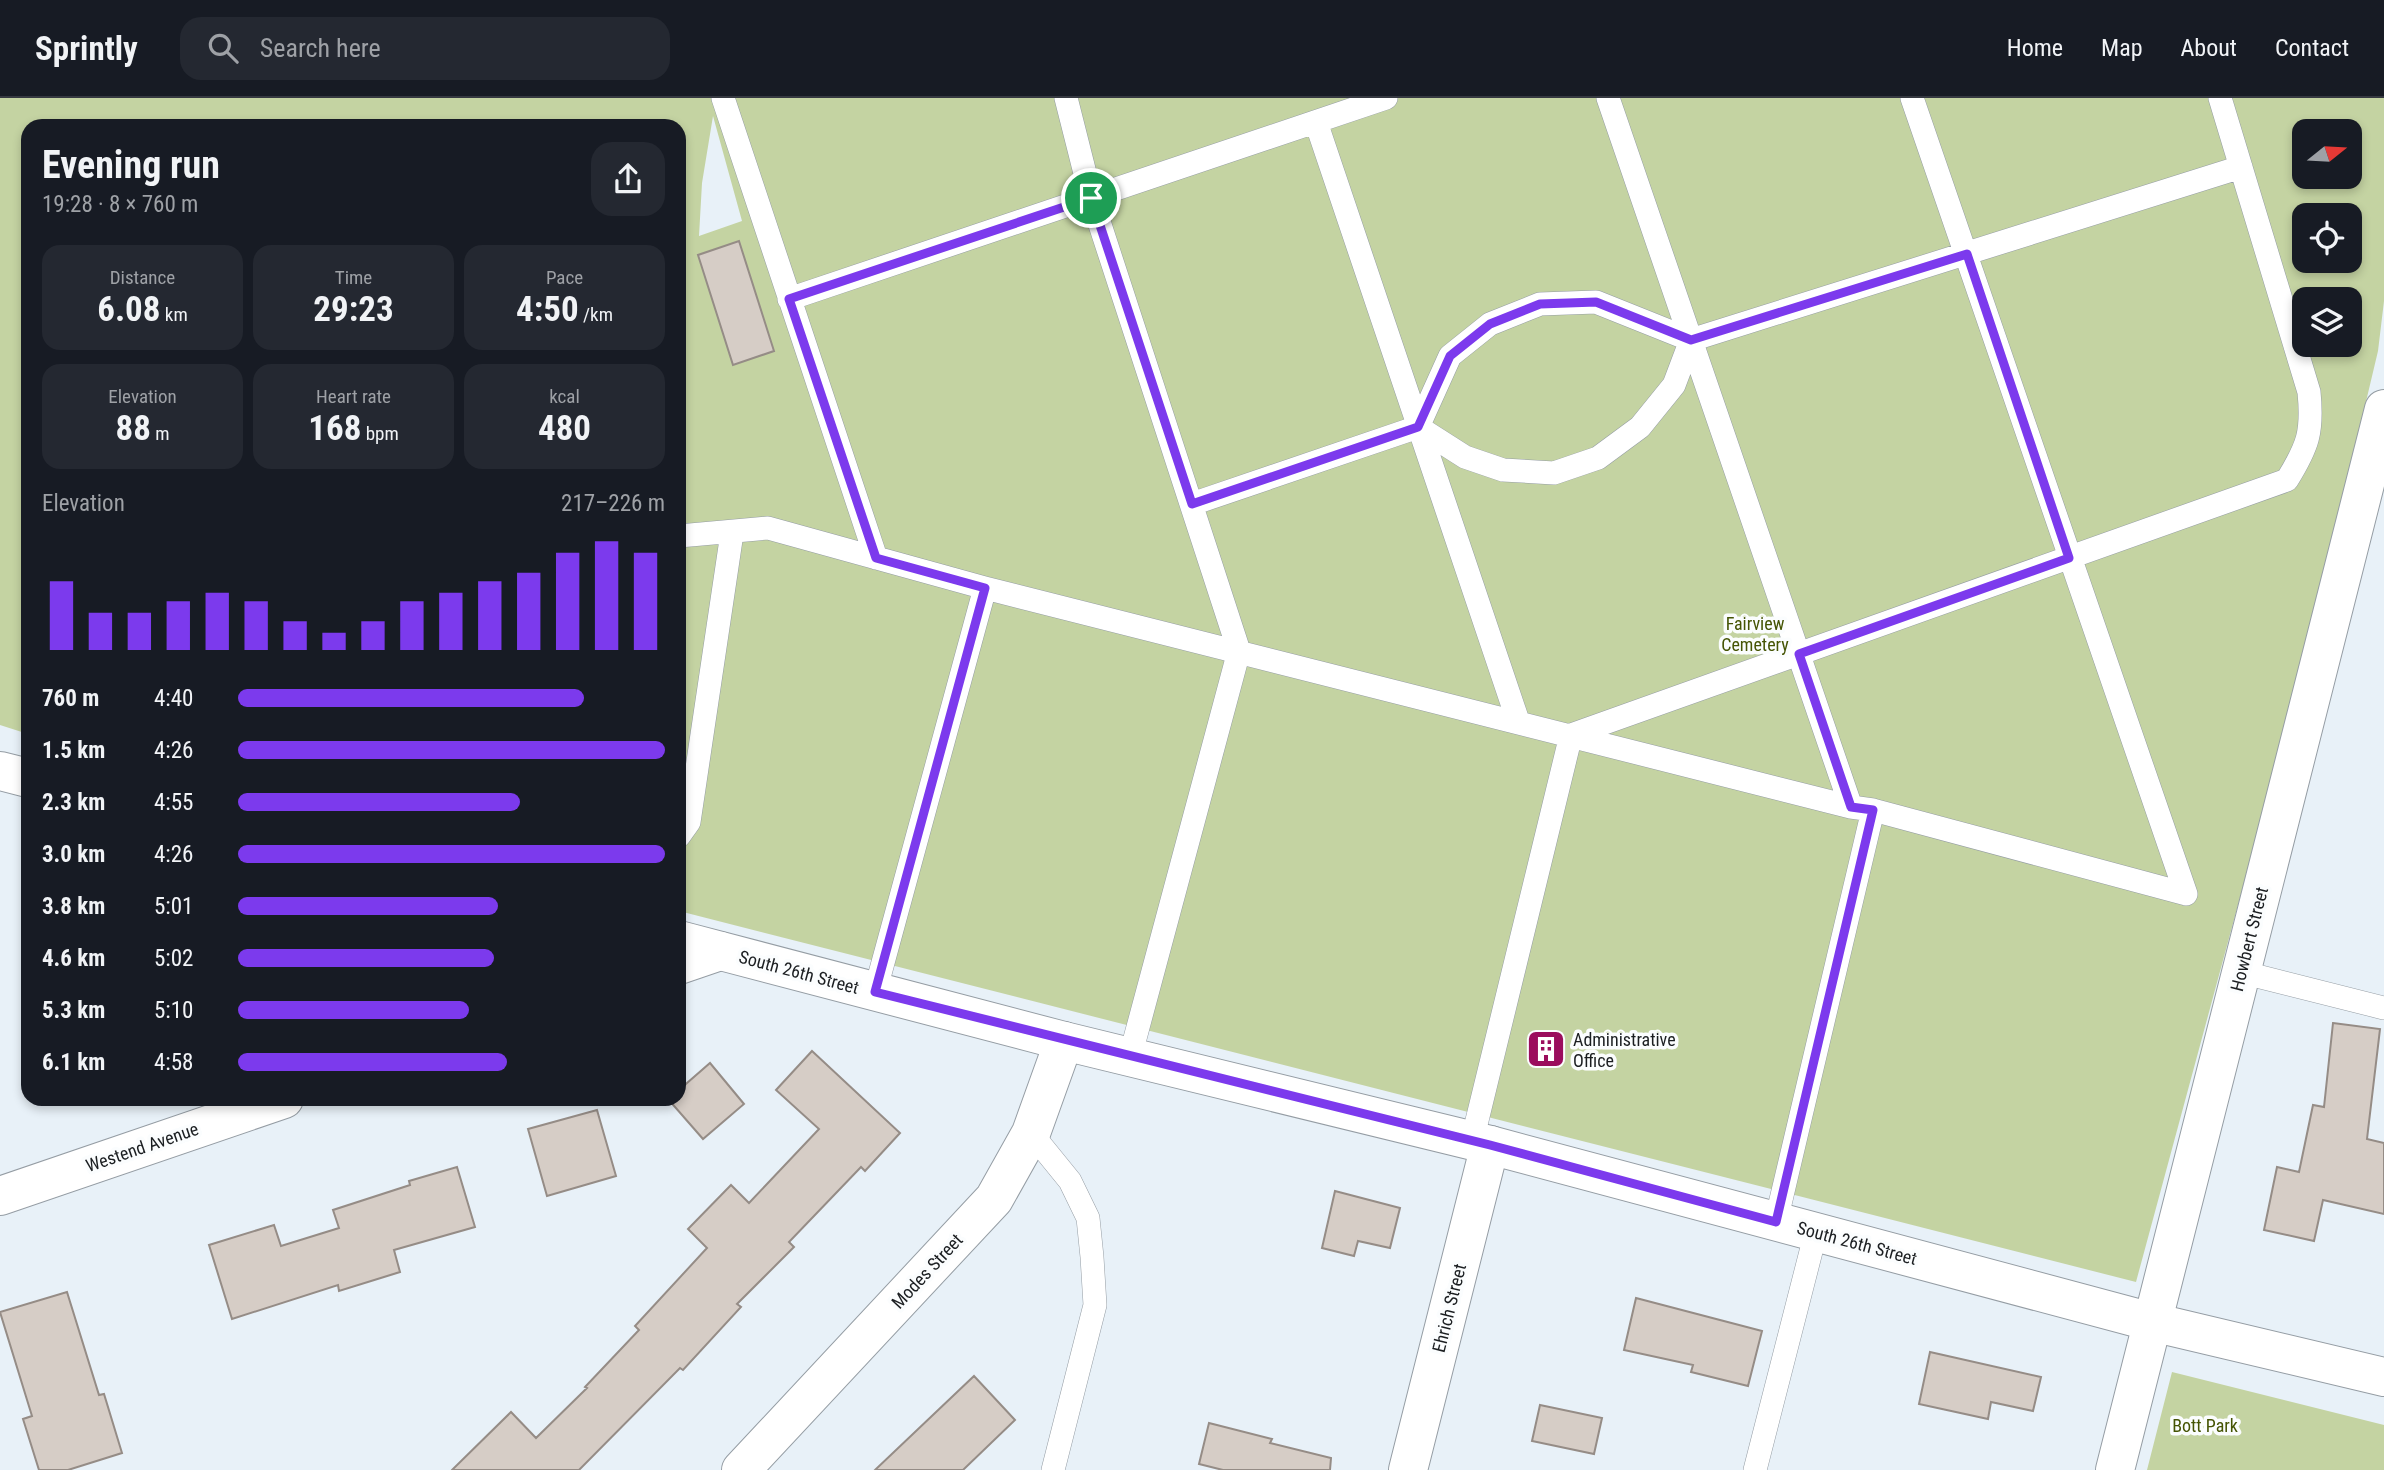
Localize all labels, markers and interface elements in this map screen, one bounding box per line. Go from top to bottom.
search box [180,17,670,80]
text: Sprintly [35,29,138,68]
icon: search [204,29,242,67]
text: Search here [260,33,381,63]
text: Home [2007,34,2063,62]
text: Map [2101,34,2143,62]
text: About [2181,34,2237,62]
text: Contact [2275,34,2349,62]
north arrow [2292,119,2362,189]
map controls [2292,119,2362,357]
button: share [591,142,665,216]
text: Evening run [42,143,220,187]
pin [1061,168,1121,228]
icon: arrive [1072,179,1110,217]
text: 19:28 · 8 × 760 m [42,191,198,218]
button: locate [2292,203,2362,273]
text: Distance [110,266,175,289]
text: Time [335,266,372,289]
text: Pace [546,266,583,289]
button: layers [2292,287,2362,357]
text: 6.08 [97,289,161,330]
text: 29:23 [313,289,394,330]
text: 4:50 [516,289,579,330]
text: km [161,303,188,326]
text: /km [579,303,613,326]
text: Elevation [108,385,177,408]
text: Heart rate [316,385,391,408]
text: kcal [549,385,580,408]
text: 88 [115,408,151,449]
text: 168 [308,408,361,449]
text: 480 [538,408,591,449]
text: m [151,422,170,445]
text: bpm [361,422,399,445]
text: Elevation [42,490,125,517]
text: 217–226 m [561,490,665,517]
park label: Fairview Cemetery [1721,613,1789,655]
text: 760 m [42,685,99,712]
text: 4:40 [154,685,193,712]
text: 1.5 km [42,737,105,764]
text: 4:26 [154,737,193,764]
text: 2.3 km [42,789,105,816]
text: 4:55 [154,789,193,816]
text: 3.0 km [42,841,105,868]
text: 4:26 [154,841,193,868]
street label: Howbert Street [2226,885,2272,993]
text: 3.8 km [42,893,105,920]
text: 5:01 [154,893,193,920]
text: 4.6 km [42,945,105,972]
text: 5:02 [154,945,193,972]
street label: South 26th Street [737,946,861,998]
text: 5.3 km [42,997,105,1024]
text: 5:10 [154,997,193,1024]
building icon: Administrative Office [1525,1028,1567,1070]
place label: Administrative Office [1573,1029,1676,1071]
text: 6.1 km [42,1049,105,1076]
text: 4:58 [154,1049,193,1076]
street label: Westend Avenue [83,1118,201,1176]
street label: South 26th Street [1795,1217,1919,1269]
street label: Modes Street [887,1229,967,1313]
street label: Ehrich Street [1428,1262,1470,1354]
park label: Bott Park [2172,1415,2238,1436]

